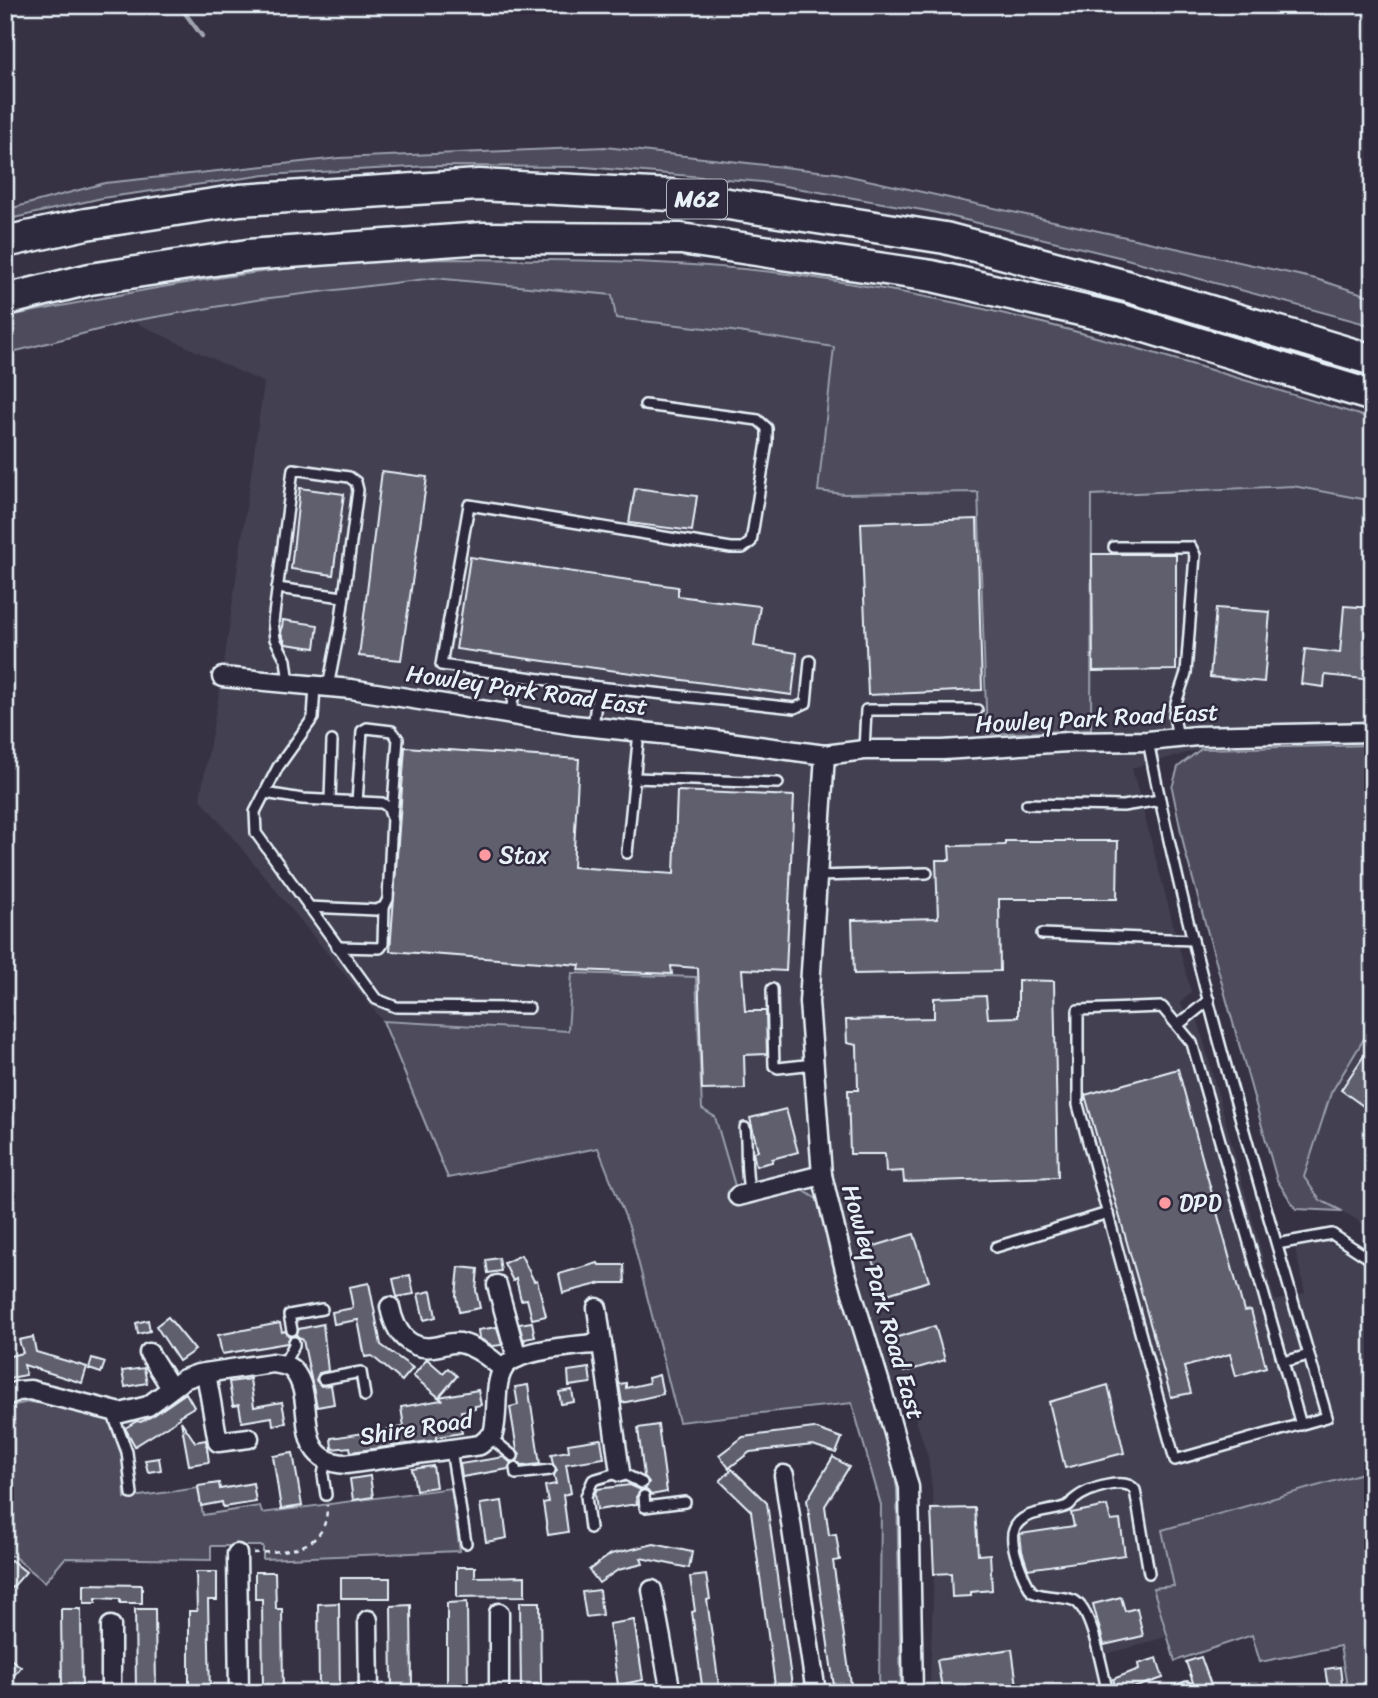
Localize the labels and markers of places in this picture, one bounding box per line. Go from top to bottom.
place label: Stax [499,834,550,876]
marker: Stax [477,847,493,863]
place label: DPD [1179,1182,1222,1224]
marker: DPD [1157,1195,1173,1211]

